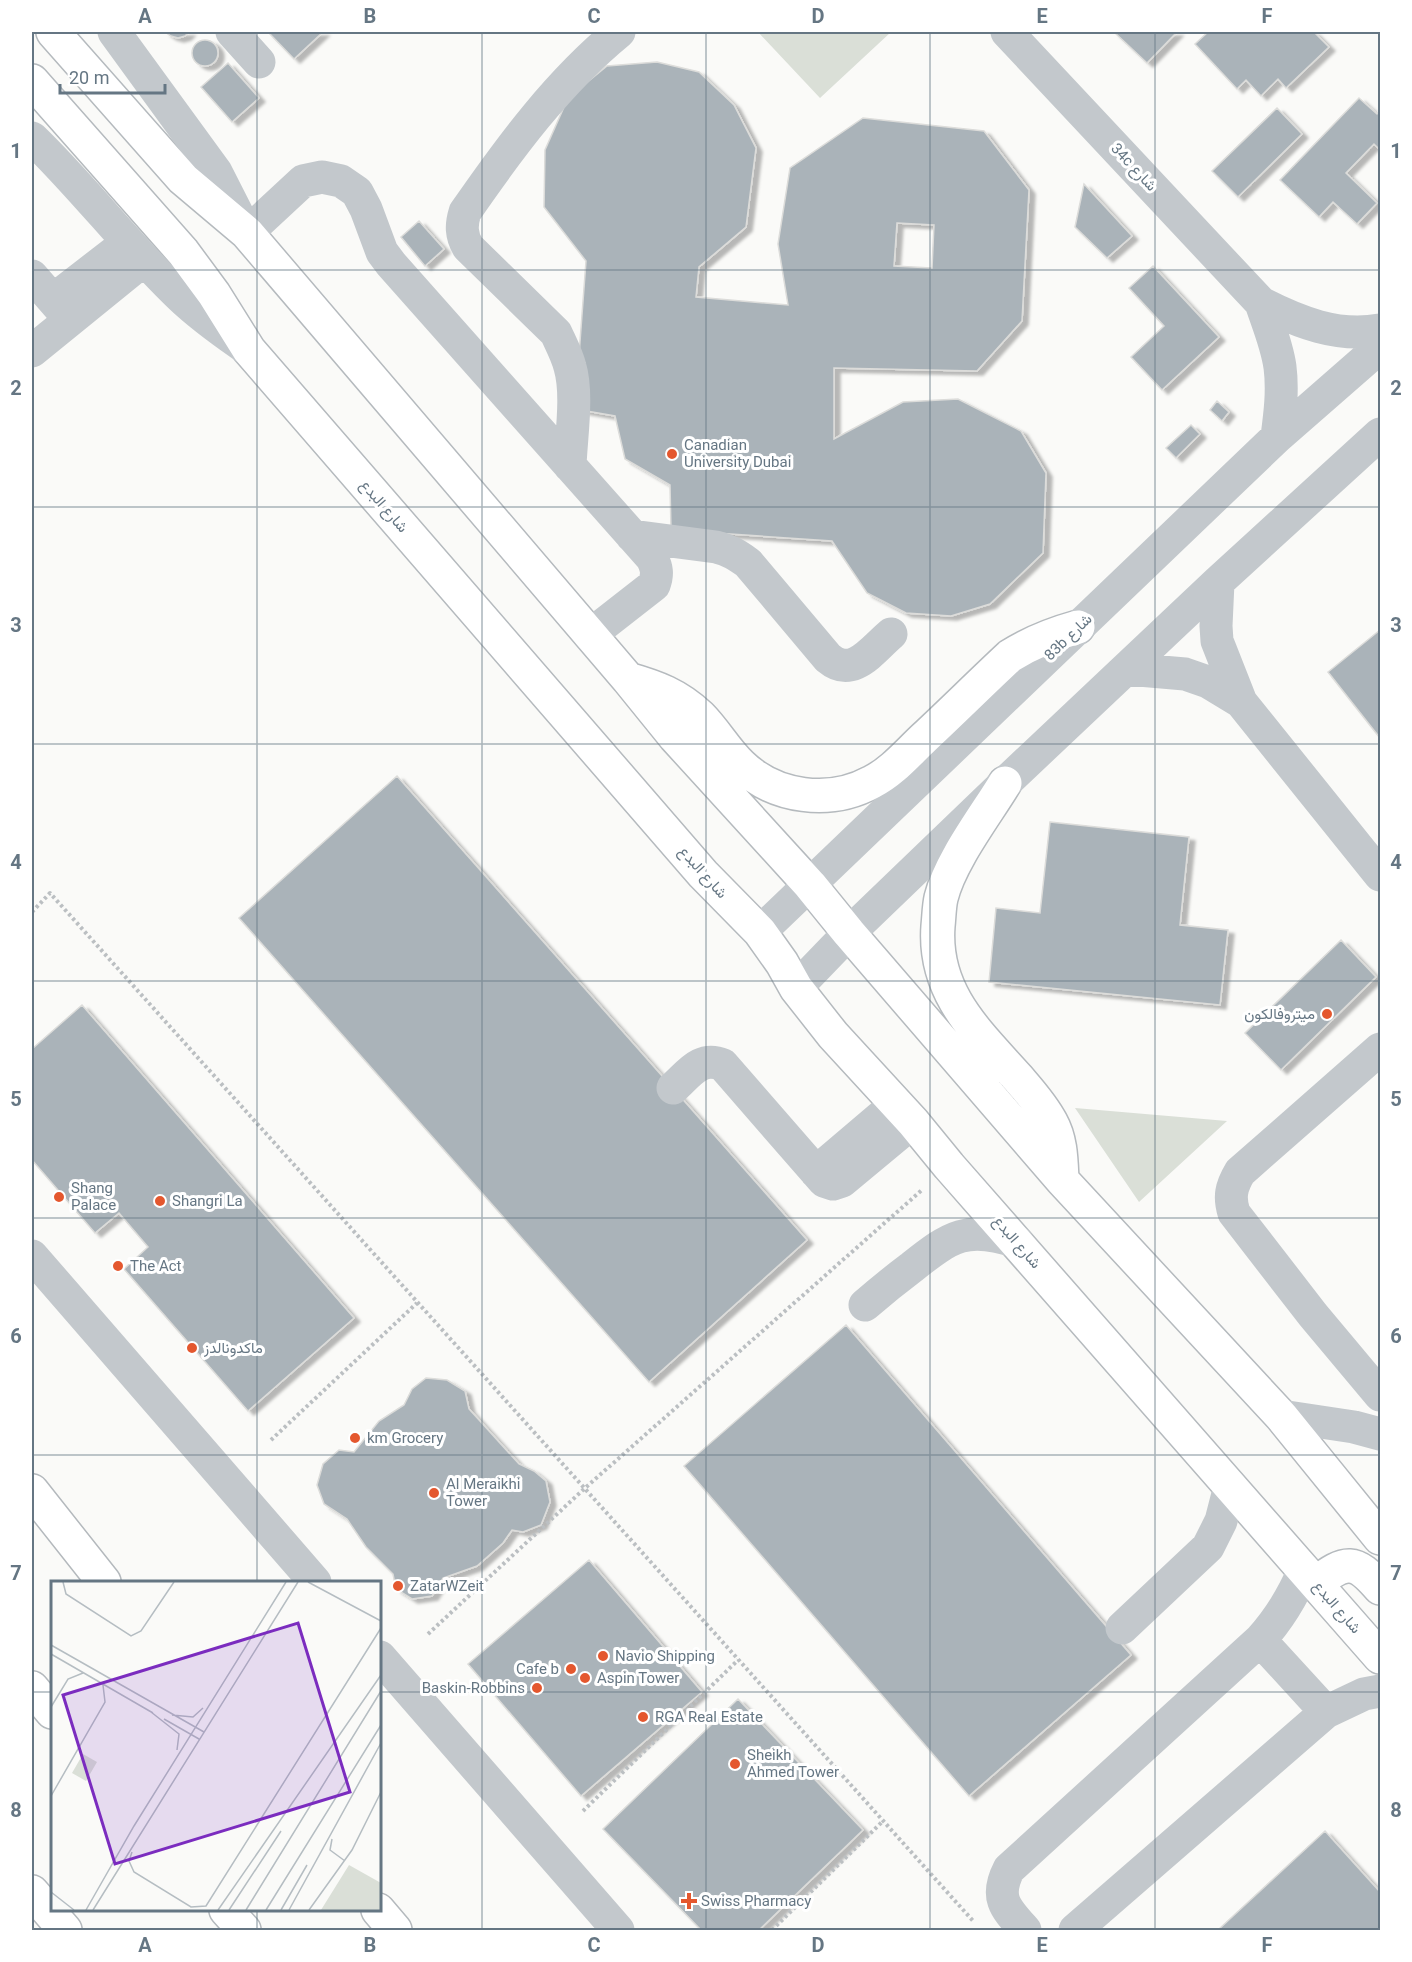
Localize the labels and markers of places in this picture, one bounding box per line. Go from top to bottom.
place label: Canadian University Dubai [684,436,791,471]
marker: Canadian University Dubai [665,447,679,461]
place label: ميتروفالكون [1244,1005,1315,1023]
marker: ميتروفالكون [1320,1007,1334,1021]
place label: Shang Palace [71,1179,116,1214]
marker: Shang Palace [52,1190,66,1204]
place label: Shangri La [172,1192,243,1210]
marker: Shangri La [153,1194,167,1208]
place label: The Act [130,1257,182,1275]
marker: The Act [111,1259,125,1273]
place label: ماكدونالدز [203,1339,263,1357]
marker: ماكدونالدز [185,1341,199,1355]
place label: km Grocery [367,1429,443,1447]
marker: km Grocery [348,1431,362,1445]
place label: Al Meraikhi Tower [446,1475,520,1510]
marker: Al Meraikhi Tower [427,1486,441,1500]
place label: ZatarWZeit [410,1577,484,1595]
marker: ZatarWZeit [391,1579,405,1593]
place label: Navio Shipping [615,1647,715,1665]
marker: Navio Shipping [596,1649,610,1663]
place label: Cafe b [516,1660,559,1678]
marker: Cafe b [564,1662,578,1676]
place label: Aspin Tower [597,1669,679,1687]
marker: Aspin Tower [578,1671,592,1685]
place label: Baskin-Robbins [422,1679,525,1697]
marker: Baskin-Robbins [530,1681,544,1695]
place label: RGA Real Estate [655,1708,763,1726]
marker: RGA Real Estate [636,1710,650,1724]
place label: Sheikh Ahmed Tower [747,1746,839,1781]
marker: Sheikh Ahmed Tower [728,1757,742,1771]
place label: Swiss Pharmacy [701,1892,811,1910]
marker: Swiss Pharmacy [682,1894,696,1908]

